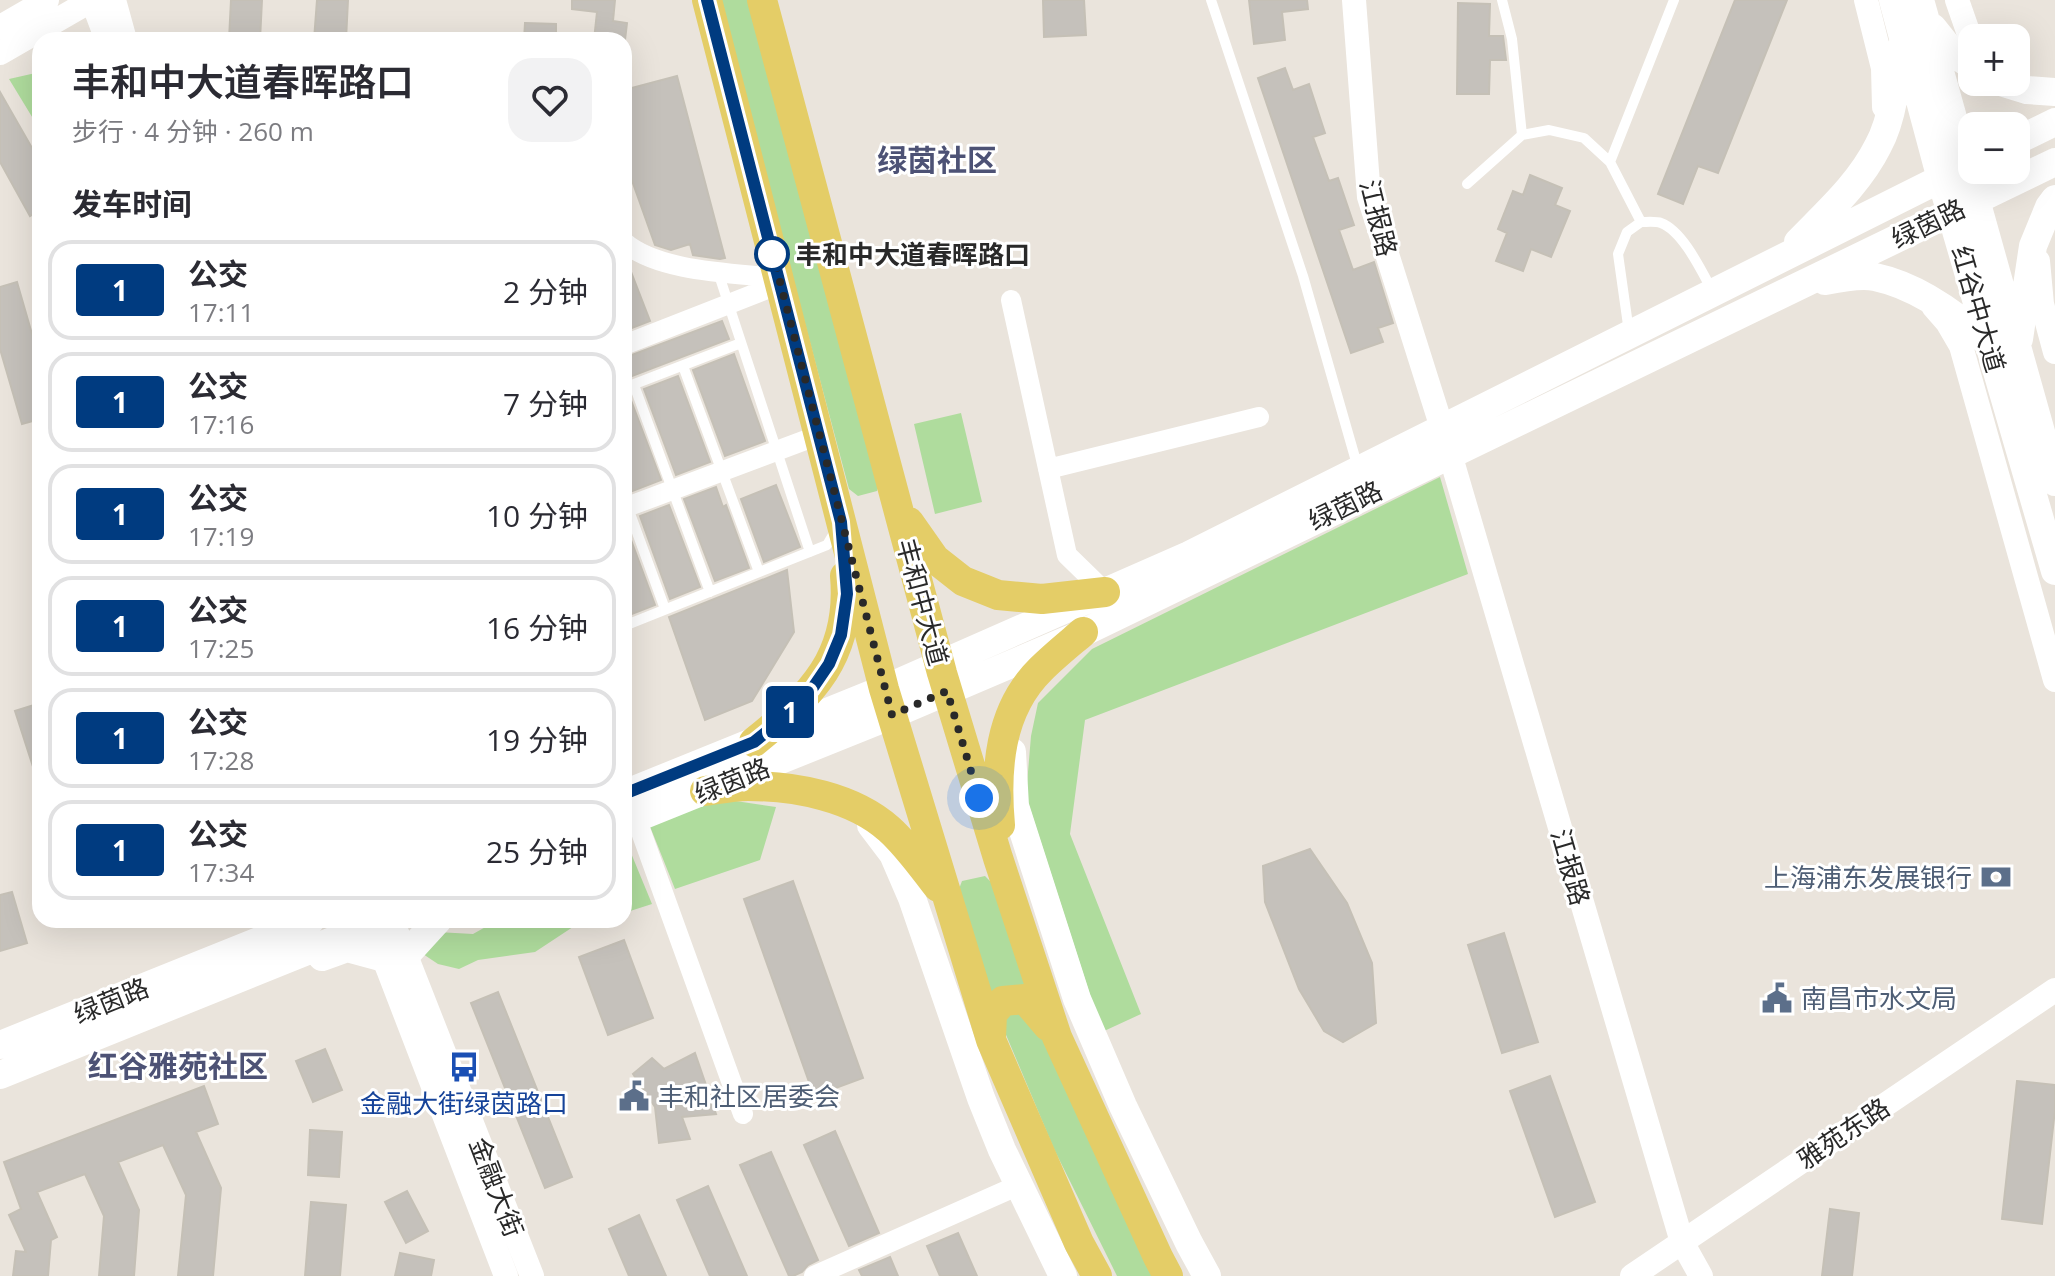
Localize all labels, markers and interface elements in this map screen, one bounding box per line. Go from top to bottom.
map controls [1958,24,2030,184]
button: + [1958,24,2030,96]
text: 丰和中大道春晖路口 [72,55,414,107]
button: heart [508,58,592,142]
button: − [1958,112,2030,184]
text: 步行 · 4 分钟 · 260 m [72,113,314,149]
district label: 绿茵社区 [877,139,997,180]
street label: 江报路 [1352,176,1406,260]
text: 发车时间 [72,183,192,224]
street label: 绿茵路 [1885,190,1971,256]
place label: 丰和中大道春晖路口 [796,236,1030,272]
marker: 丰和中大道春晖路口 [755,237,789,271]
street label: 红谷中大道 [1944,242,2014,376]
text: 公交 [188,253,248,294]
text: 1 [112,271,128,309]
text: 2 分钟 [503,271,588,312]
text: 17:11 [188,294,254,330]
text: 公交 [188,365,248,406]
text: 1 [112,383,128,421]
text: 7 分钟 [503,383,588,424]
text: 17:16 [188,406,254,442]
street label: 绿茵路 [1302,472,1388,538]
text: 公交 [188,477,248,518]
text: 1 [112,495,128,533]
text: 10 分钟 [486,495,588,536]
text: 17:19 [188,518,254,554]
street label: 丰和中大道 [889,535,957,669]
text: 公交 [188,589,248,630]
text: 1 [112,607,128,645]
text: 16 分钟 [486,607,588,648]
text: 17:25 [188,630,254,666]
line badge: 1 [764,686,816,738]
text: 1 [782,693,798,731]
text: 公交 [188,701,248,742]
text: 1 [112,719,128,757]
text: 19 分钟 [486,719,588,760]
text: 17:28 [188,742,254,778]
street label: 绿茵路 [689,749,775,811]
your location [959,778,999,818]
text: 公交 [188,813,248,854]
street label: 江报路 [1543,825,1599,909]
text: 1 [112,831,128,869]
text: 25 分钟 [486,831,588,872]
text: 17:34 [188,854,254,890]
place label: 上海浦东发展银行 [1764,859,1972,895]
bank icon: 上海浦东发展银行 [1979,860,2013,894]
street label: 绿茵路 [68,969,154,1031]
place label: 南昌市水文局 [1801,980,1957,1016]
public building icon: 南昌市水文局 [1760,981,1794,1015]
district label: 红谷雅苑社区 [88,1045,268,1086]
bus stop icon: 金融大街绿茵路口 [447,1050,481,1084]
place label: 丰和社区居委会 [658,1078,840,1114]
public building icon: 丰和社区居委会 [617,1079,651,1113]
place label: 金融大街绿茵路口 [360,1085,568,1121]
street label: 雅苑东路 [1790,1089,1896,1177]
street label: 金融大街 [462,1132,532,1242]

